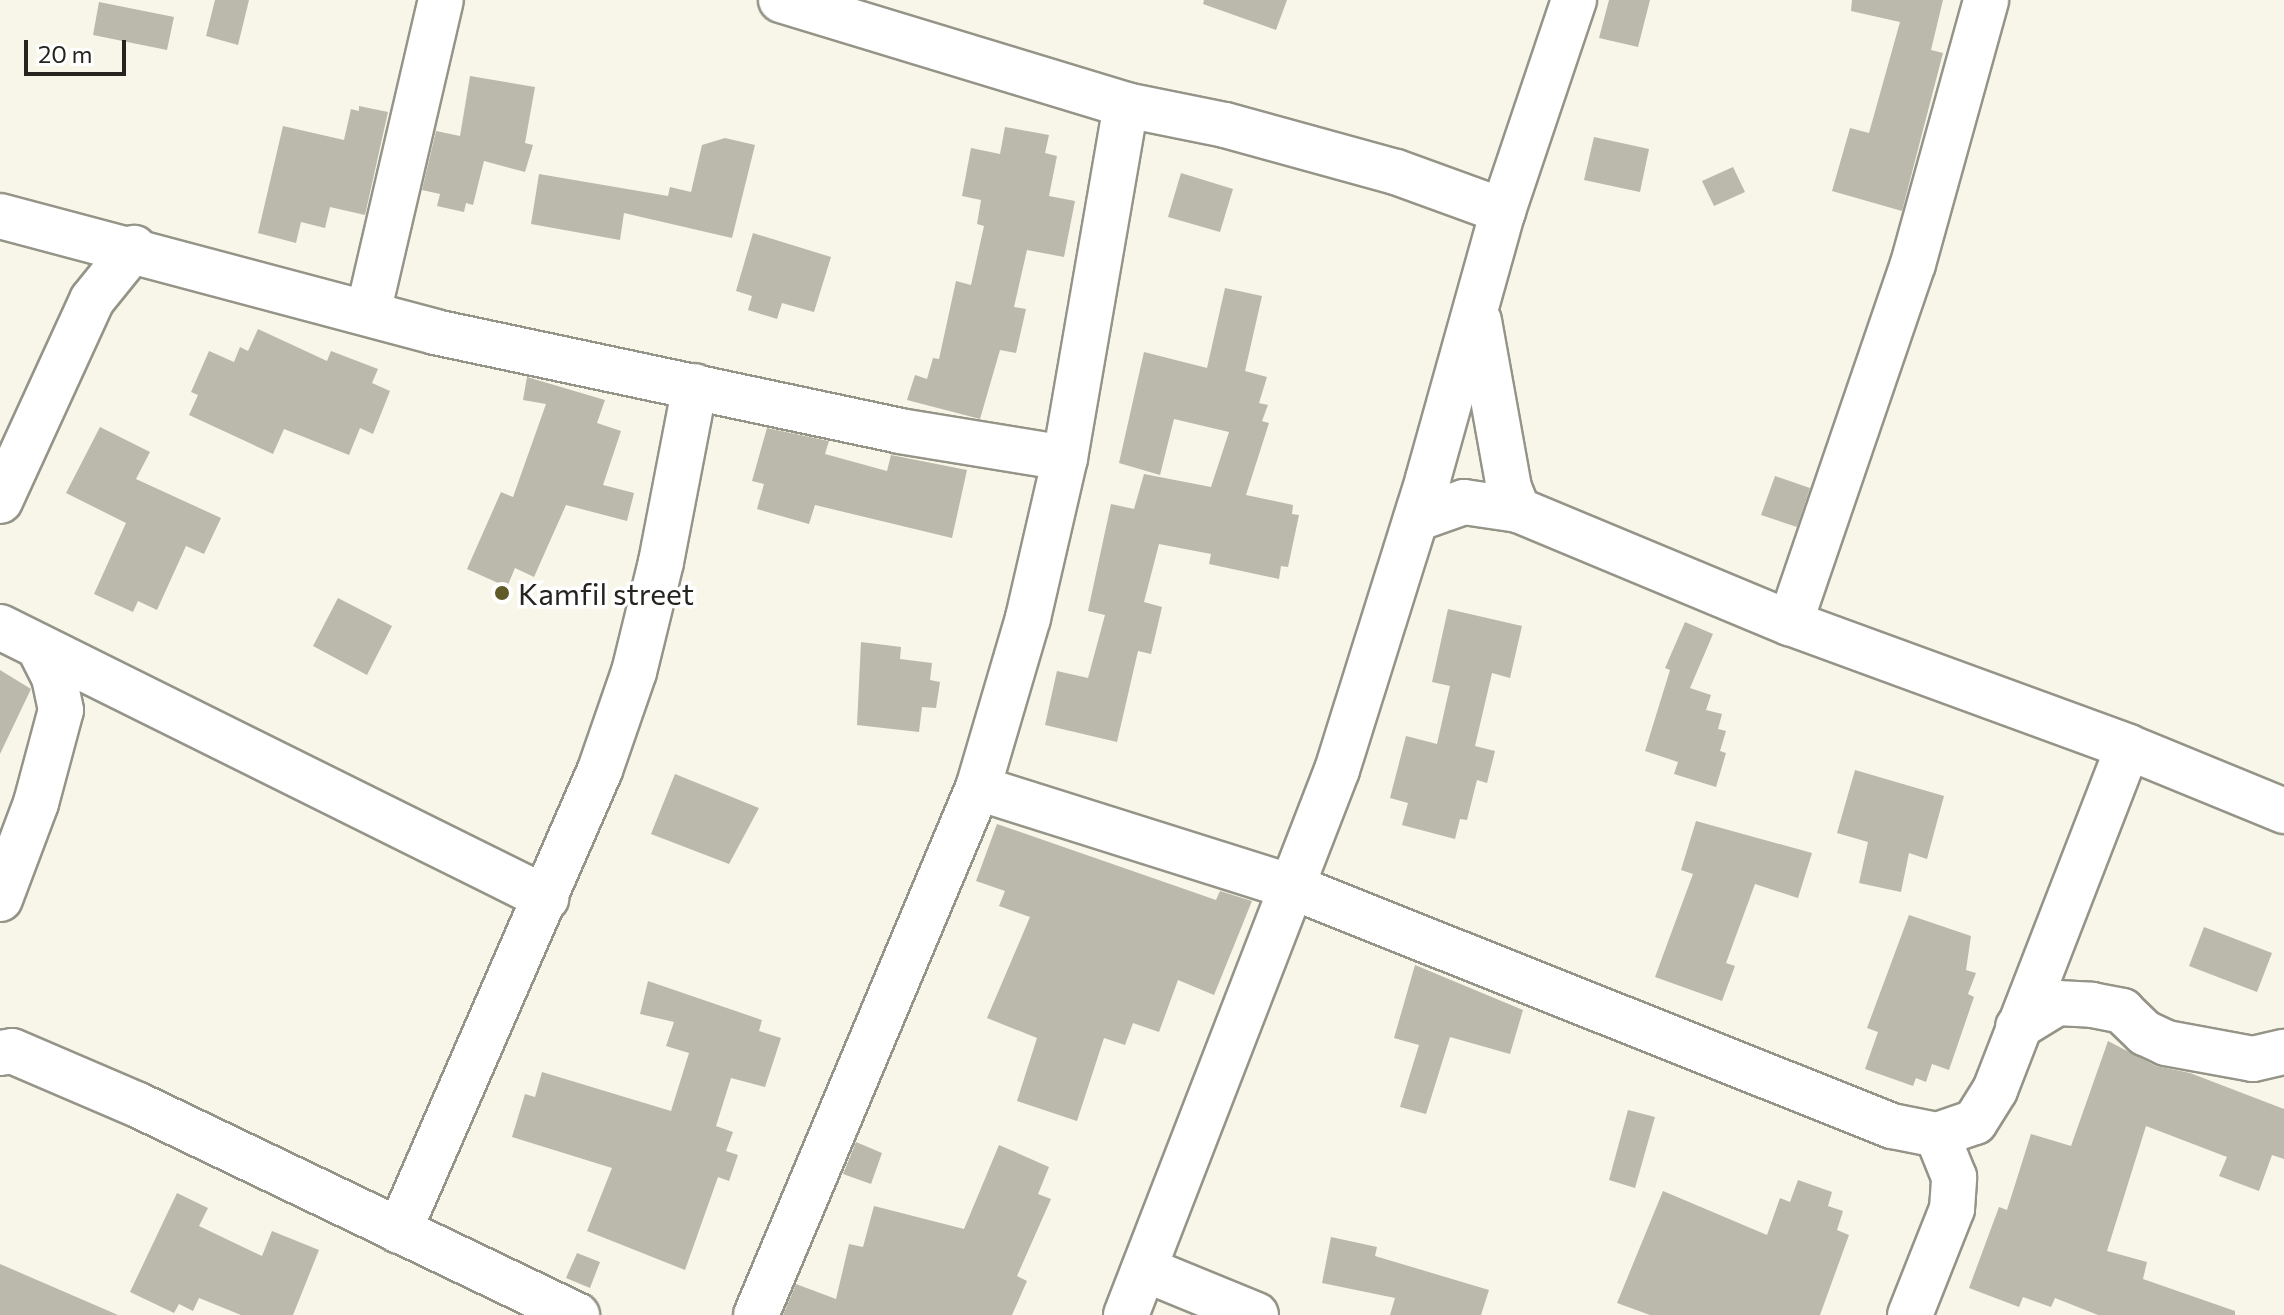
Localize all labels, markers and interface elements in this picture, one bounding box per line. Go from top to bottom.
scale bar [28,24,130,74]
text: 20 m [38,39,92,68]
place label: Kamfil street [518,575,694,611]
marker: Kamfil street [493,584,511,602]

